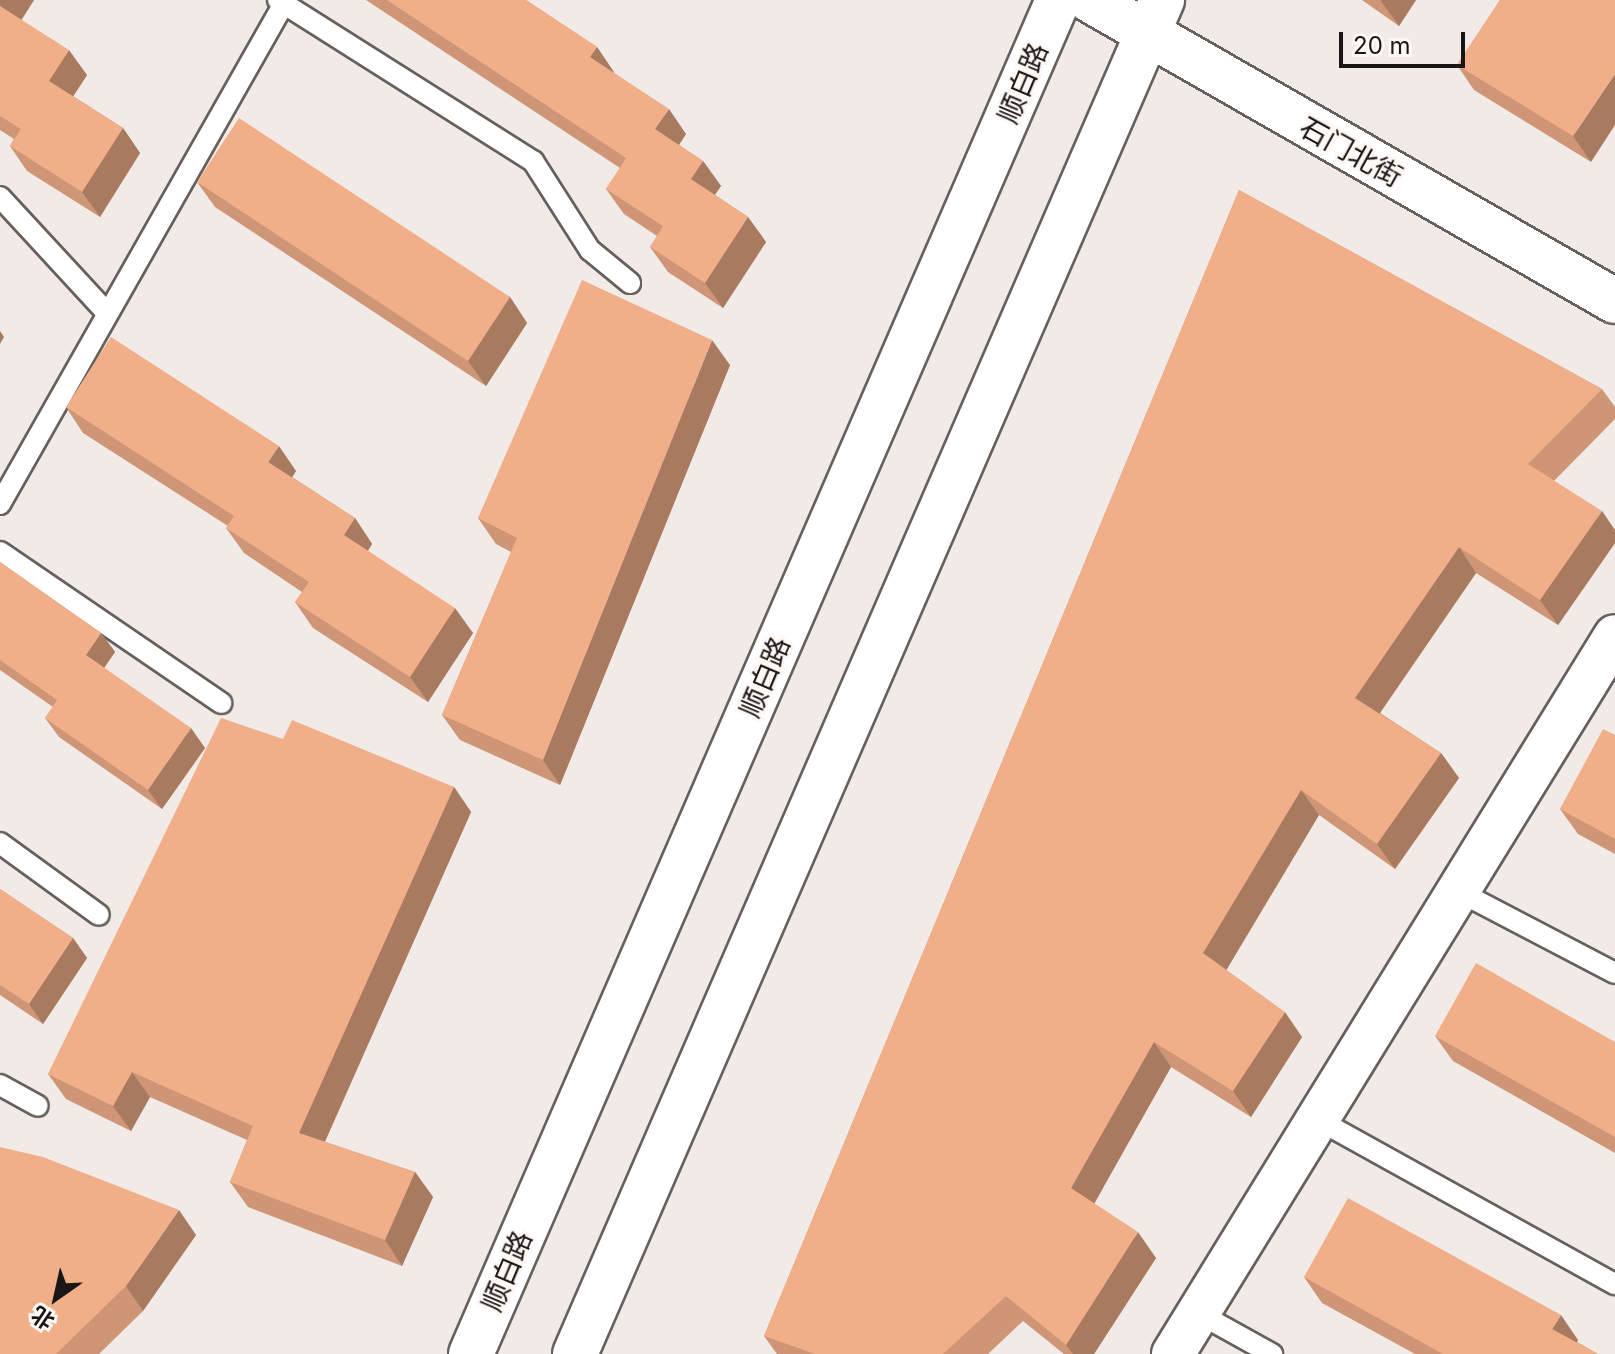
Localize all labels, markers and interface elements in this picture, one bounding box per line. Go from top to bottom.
scale bar [1343,16,1469,66]
text: 20 m [1353,31,1411,60]
street label: 顺白路 [991,38,1055,128]
street label: 石门北街 [1294,110,1408,194]
street label: 顺白路 [733,632,797,722]
street label: 顺白路 [475,1226,539,1316]
north arrow [16,1258,96,1338]
text: 北 [26,1301,59,1335]

